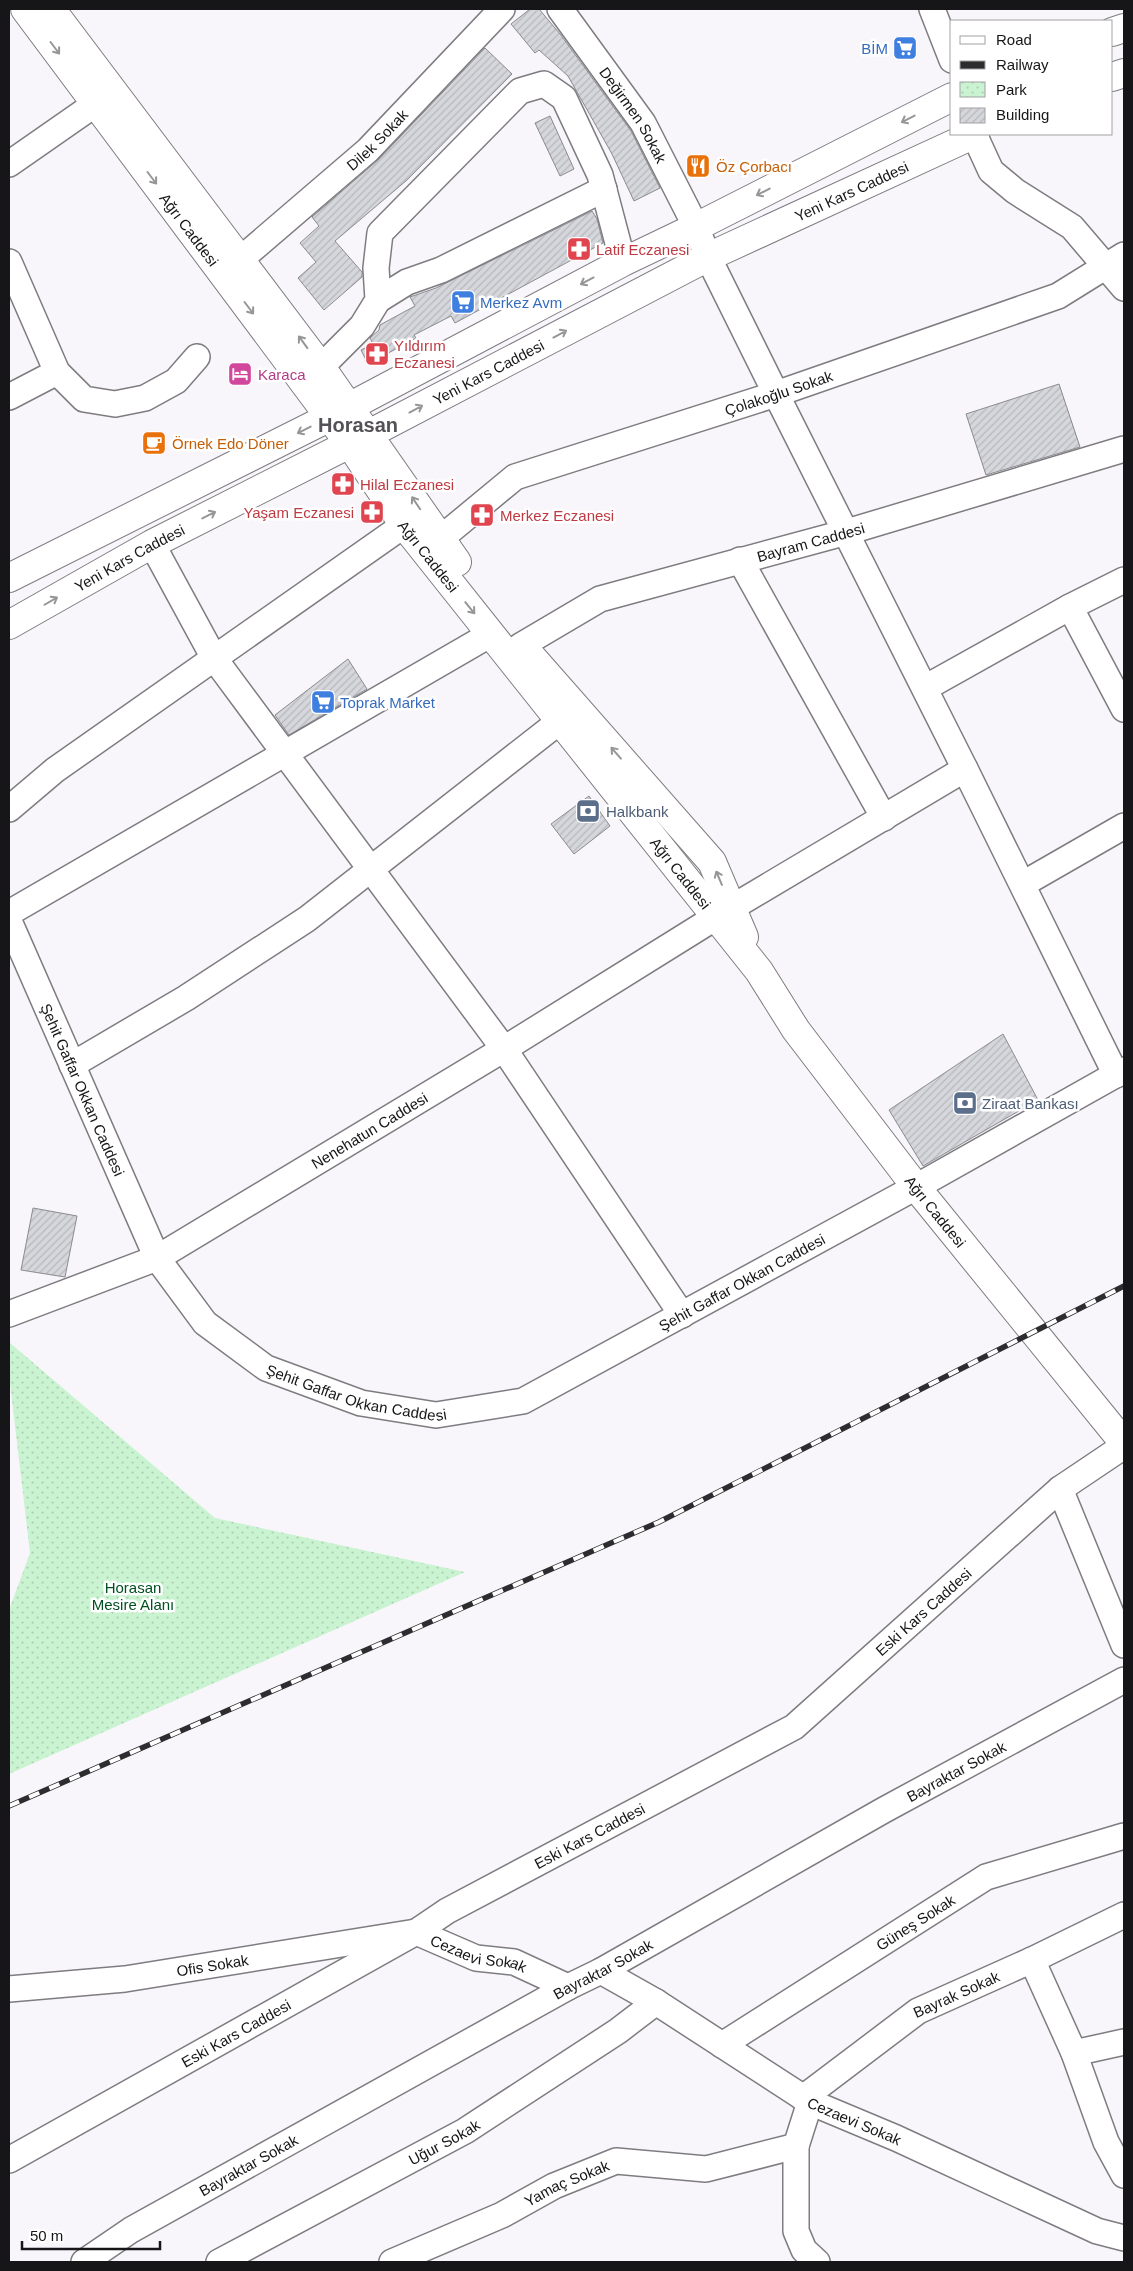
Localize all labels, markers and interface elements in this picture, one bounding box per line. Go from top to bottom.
legend [950,20,1113,135]
text: Road [996,31,1032,48]
supermarket icon: BİM [892,35,918,61]
place label: BİM [861,40,888,57]
one-way arrow [49,41,60,54]
text: Railway [996,56,1049,73]
street label: Değirmen Sokak [596,63,671,166]
text: Park [996,81,1027,98]
street label: Dilek Sokak [343,105,411,173]
text: Building [996,106,1049,123]
one-way arrow [901,115,916,124]
restaurant icon: Öz Çorbacı [685,153,711,179]
street label: Yeni Kars Caddesi [792,157,911,224]
place label: Öz Çorbacı [716,158,792,175]
one-way arrow [146,171,157,184]
one-way arrow [756,188,771,197]
street label: Ağrı Caddesi [157,190,222,269]
pharmacy icon: Latif Eczanesi [566,236,592,262]
place label: Latif Eczanesi [596,241,689,258]
one-way arrow [580,277,595,286]
supermarket icon: Merkez Avm [450,289,476,315]
place label: Merkez Avm [480,294,562,311]
one-way arrow [244,301,254,315]
one-way arrow [552,329,567,338]
one-way arrow [298,335,308,349]
street label: Yeni Kars Caddesi [430,336,547,408]
place label: Yıldırım Eczanesi [394,337,455,371]
pharmacy icon: Yıldırım Eczanesi [364,341,390,367]
hotel icon: Karaca [227,361,253,387]
place label: Karaca [258,366,306,383]
street label: Çolakoğlu Sokak [722,366,835,418]
one-way arrow [408,404,423,413]
district label: Horasan [318,414,398,436]
one-way arrow [297,426,312,436]
cafe icon: Örnek Edo Döner [141,430,167,456]
place label: Örnek Edo Döner [172,435,289,452]
pharmacy icon: Hilal Eczanesi [330,471,356,497]
place label: Hilal Eczanesi [360,476,454,493]
one-way arrow [411,497,421,511]
pharmacy icon: Yaşam Eczanesi [359,499,385,525]
pharmacy icon: Merkez Eczanesi [469,502,495,528]
place label: Yaşam Eczanesi [243,504,354,521]
place label: Merkez Eczanesi [500,507,614,524]
one-way arrow [201,510,216,519]
street label: Ağrı Caddesi [395,517,462,595]
street label: Bayram Caddesi [755,519,866,565]
street label: Yeni Kars Caddesi [71,521,187,595]
one-way arrow [43,596,58,605]
one-way arrow [465,601,476,614]
supermarket icon: Toprak Market [310,689,336,715]
place label: Toprak Market [340,694,436,711]
one-way arrow [610,746,622,759]
bank icon: Halkbank [575,798,601,824]
place label: Halkbank [606,803,669,820]
street label: Ağrı Caddesi [647,834,715,912]
one-way arrow [713,871,723,886]
street label: Şehit Gaffar Okkan Caddesi [38,1001,128,1178]
street label: Nenehatun Caddesi [308,1089,430,1172]
bank icon: Ziraat Bankası [952,1090,978,1116]
place label: Ziraat Bankası [982,1095,1079,1112]
street label: Ağrı Caddesi [902,1172,970,1250]
street label: Şehit Gaffar Okkan Caddesi [656,1230,828,1334]
street label: Şehit Gaffar Okkan Caddesi [264,1360,448,1423]
street label: Eski Kars Caddesi [872,1564,974,1659]
park label: Horasan Mesire Alanı [92,1579,174,1613]
street label: Bayraktar Sokak [904,1737,1009,1805]
street label: Eski Kars Caddesi [531,1799,647,1872]
street label: Güneş Sokak [873,1890,958,1953]
street label: Cezaevi Sokak [428,1931,530,1975]
street label: Bayraktar Sokak [550,1935,656,2002]
street label: Ofis Sokak [175,1951,250,1979]
street label: Bayrak Sokak [910,1967,1002,2021]
street label: Eski Kars Caddesi [178,1996,293,2070]
street label: Cezaevi Sokak [805,2093,905,2148]
street label: Uğur Sokak [405,2115,483,2168]
street label: Bayraktar Sokak [196,2130,301,2199]
street label: Yamaç Sokak [521,2156,612,2209]
scale bar [22,2218,160,2250]
text: 50 m [30,2227,63,2244]

